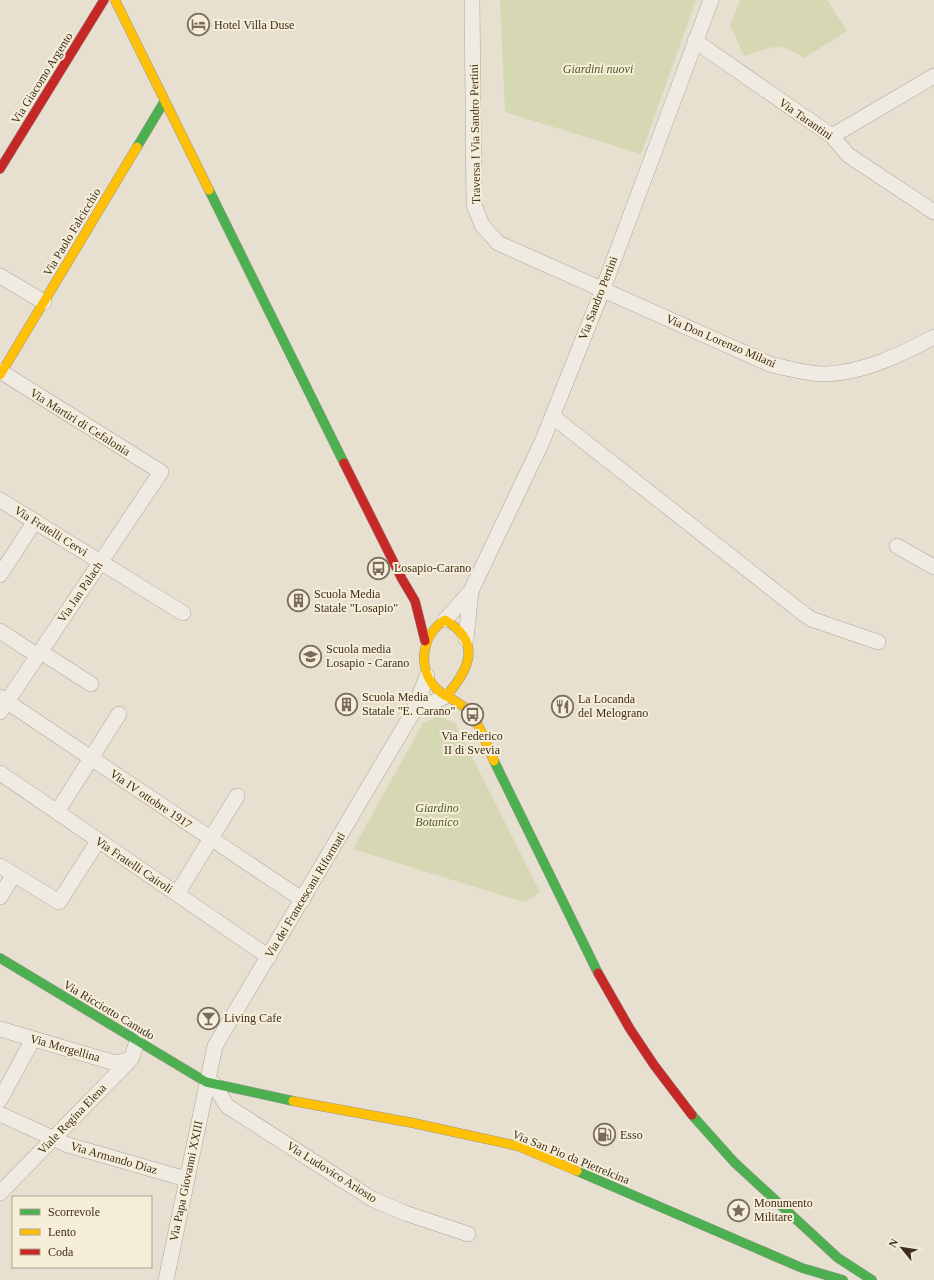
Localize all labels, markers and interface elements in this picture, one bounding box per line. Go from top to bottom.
hotel icon: Hotel Villa Duse [186,12,212,38]
place label: Hotel Villa Duse [214,18,294,32]
street label: Via Giacomo Argento [8,30,76,126]
park label: Giardini nuovi [563,62,633,76]
street label: Traversa I Via Sandro Pertini [467,63,483,204]
street label: Via Tarantini [776,95,836,143]
street label: Via Paolo Falcicchio [40,186,104,278]
street label: Via Sandro Pertini [576,254,621,342]
street label: Via Don Lorenzo Milani [664,311,779,371]
street label: Via Martiri di Cefalonia [27,385,133,459]
street label: Via Fratelli Cervi [12,503,91,560]
bus stop icon: Losapio-Carano [365,555,391,581]
street label: Via Jan Palach [54,559,106,625]
place label: Losapio-Carano [394,561,471,575]
place label: Scuola Media Statale "Losapio" [314,587,398,615]
building icon: Scuola Media Statale "Losapio" [285,588,311,614]
place label: Scuola media Losapio - Carano [326,642,409,670]
school or university icon: Scuola media Losapio - Carano [297,643,323,669]
place label: Scuola Media Statale "E. Carano" [362,690,456,718]
building icon: Scuola Media Statale "E. Carano" [333,691,359,717]
place label: La Locanda del Melograno [578,692,648,720]
restaurant icon: La Locanda del Melograno [550,693,576,719]
bus stop icon: Via Federico II di Svevia [459,702,485,728]
place label: Via Federico II di Svevia [441,729,503,757]
street label: Via IV ottobre 1917 [107,766,195,832]
park label: Giardino Botanico [415,801,459,829]
street label: Via dei Francescani Riformati [262,829,348,960]
street label: Via Fratelli Cairoli [93,834,176,897]
street label: Via Ricciotto Canudo [61,977,157,1043]
bar icon: Living Cafe [196,1005,222,1031]
place label: Living Cafe [224,1011,282,1025]
street label: Via Mergellina [28,1031,102,1065]
street label: Viale Regina Elena [35,1080,110,1157]
street label: Via Papa Giovanni XXIII [166,1119,206,1243]
fuel station icon: Esso [592,1122,618,1148]
street label: Via San Pio da Pietrelcina [510,1127,632,1187]
place label: Esso [620,1128,643,1142]
street label: Via Armando Diaz [69,1139,159,1177]
street label: Via Ludovico Ariosto [284,1139,380,1205]
legend [12,1196,152,1268]
place label: Monumento Militare [754,1196,813,1224]
place icon: Monumento Militare [725,1197,751,1223]
text: Scorrevole [48,1205,100,1219]
text: Lento [48,1225,76,1239]
north arrow [882,1228,922,1268]
text: N [886,1237,901,1249]
text: Coda [48,1245,74,1259]

